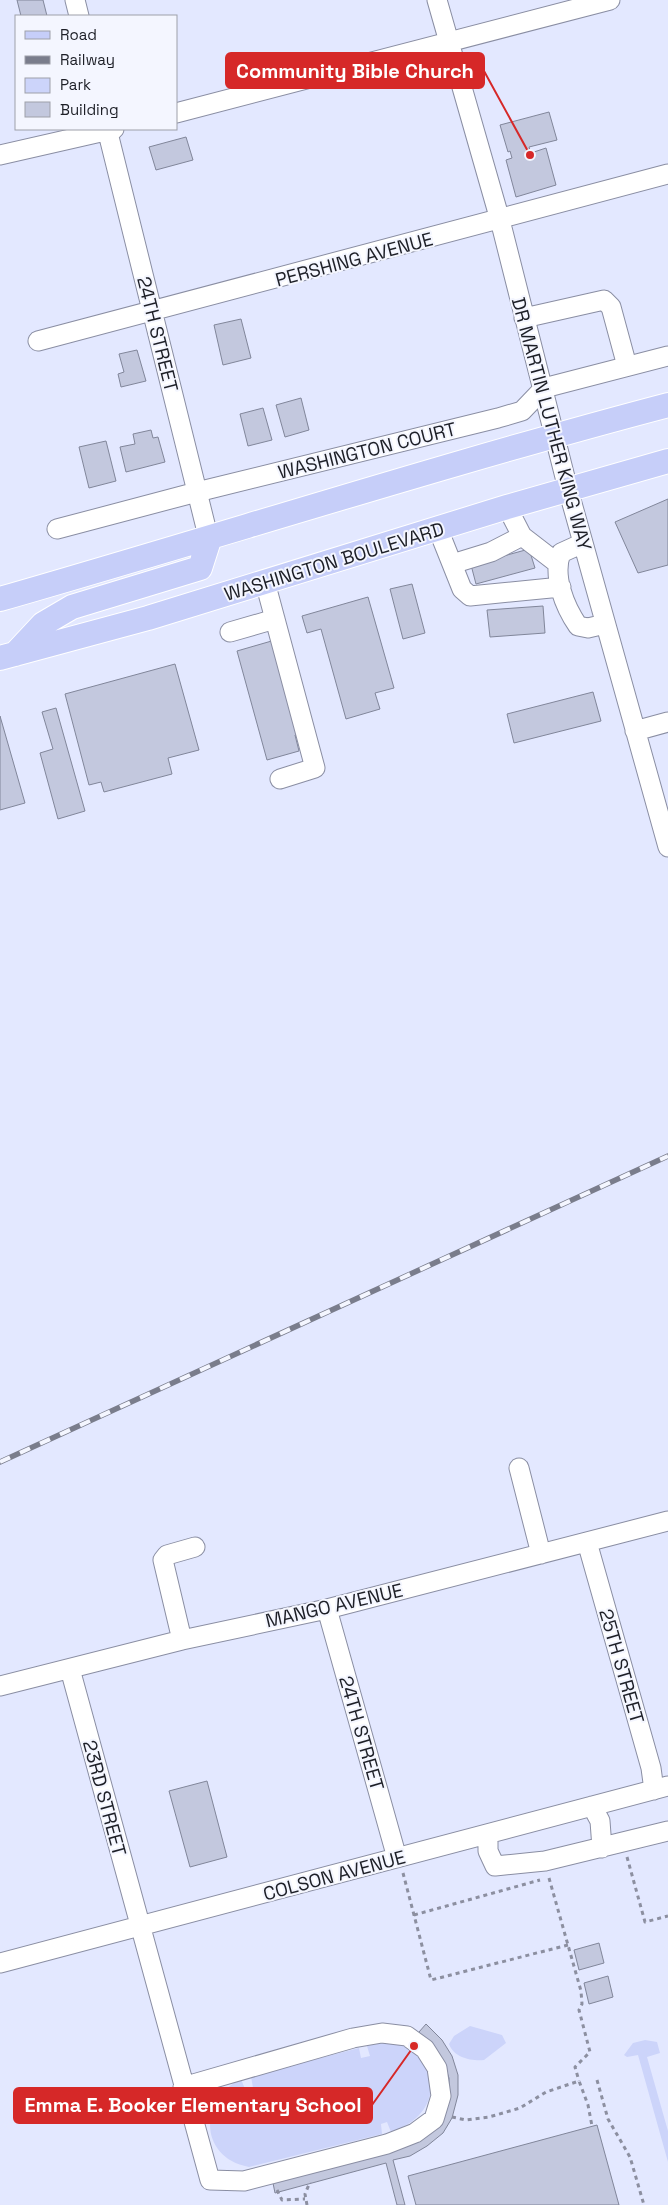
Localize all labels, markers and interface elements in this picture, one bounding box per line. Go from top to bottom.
legend [15,15,178,130]
text: Road [60,25,97,44]
text: Railway [60,50,115,69]
callout: Community Bible Church [226,53,484,88]
text: Community Bible Church [236,58,474,84]
text: Park [60,75,91,94]
text: Building [60,100,119,119]
street label: PERSHING AVENUE [273,226,436,293]
street label: 24TH STREET [131,274,184,394]
street label: DR MARTIN LUTHER KING WAY [506,295,598,554]
street label: WASHINGTON COURT [275,416,459,485]
street label: WASHINGTON BOULEVARD [221,516,447,607]
street label: MANGO AVENUE [263,1578,405,1633]
street label: 25TH STREET [593,1606,650,1726]
street label: 24TH STREET [333,1673,390,1793]
street label: 23RD STREET [77,1737,132,1859]
street label: COLSON AVENUE [260,1844,408,1906]
callout: Emma E. Booker Elementary School [14,2088,372,2123]
text: Emma E. Booker Elementary School [25,2092,361,2118]

